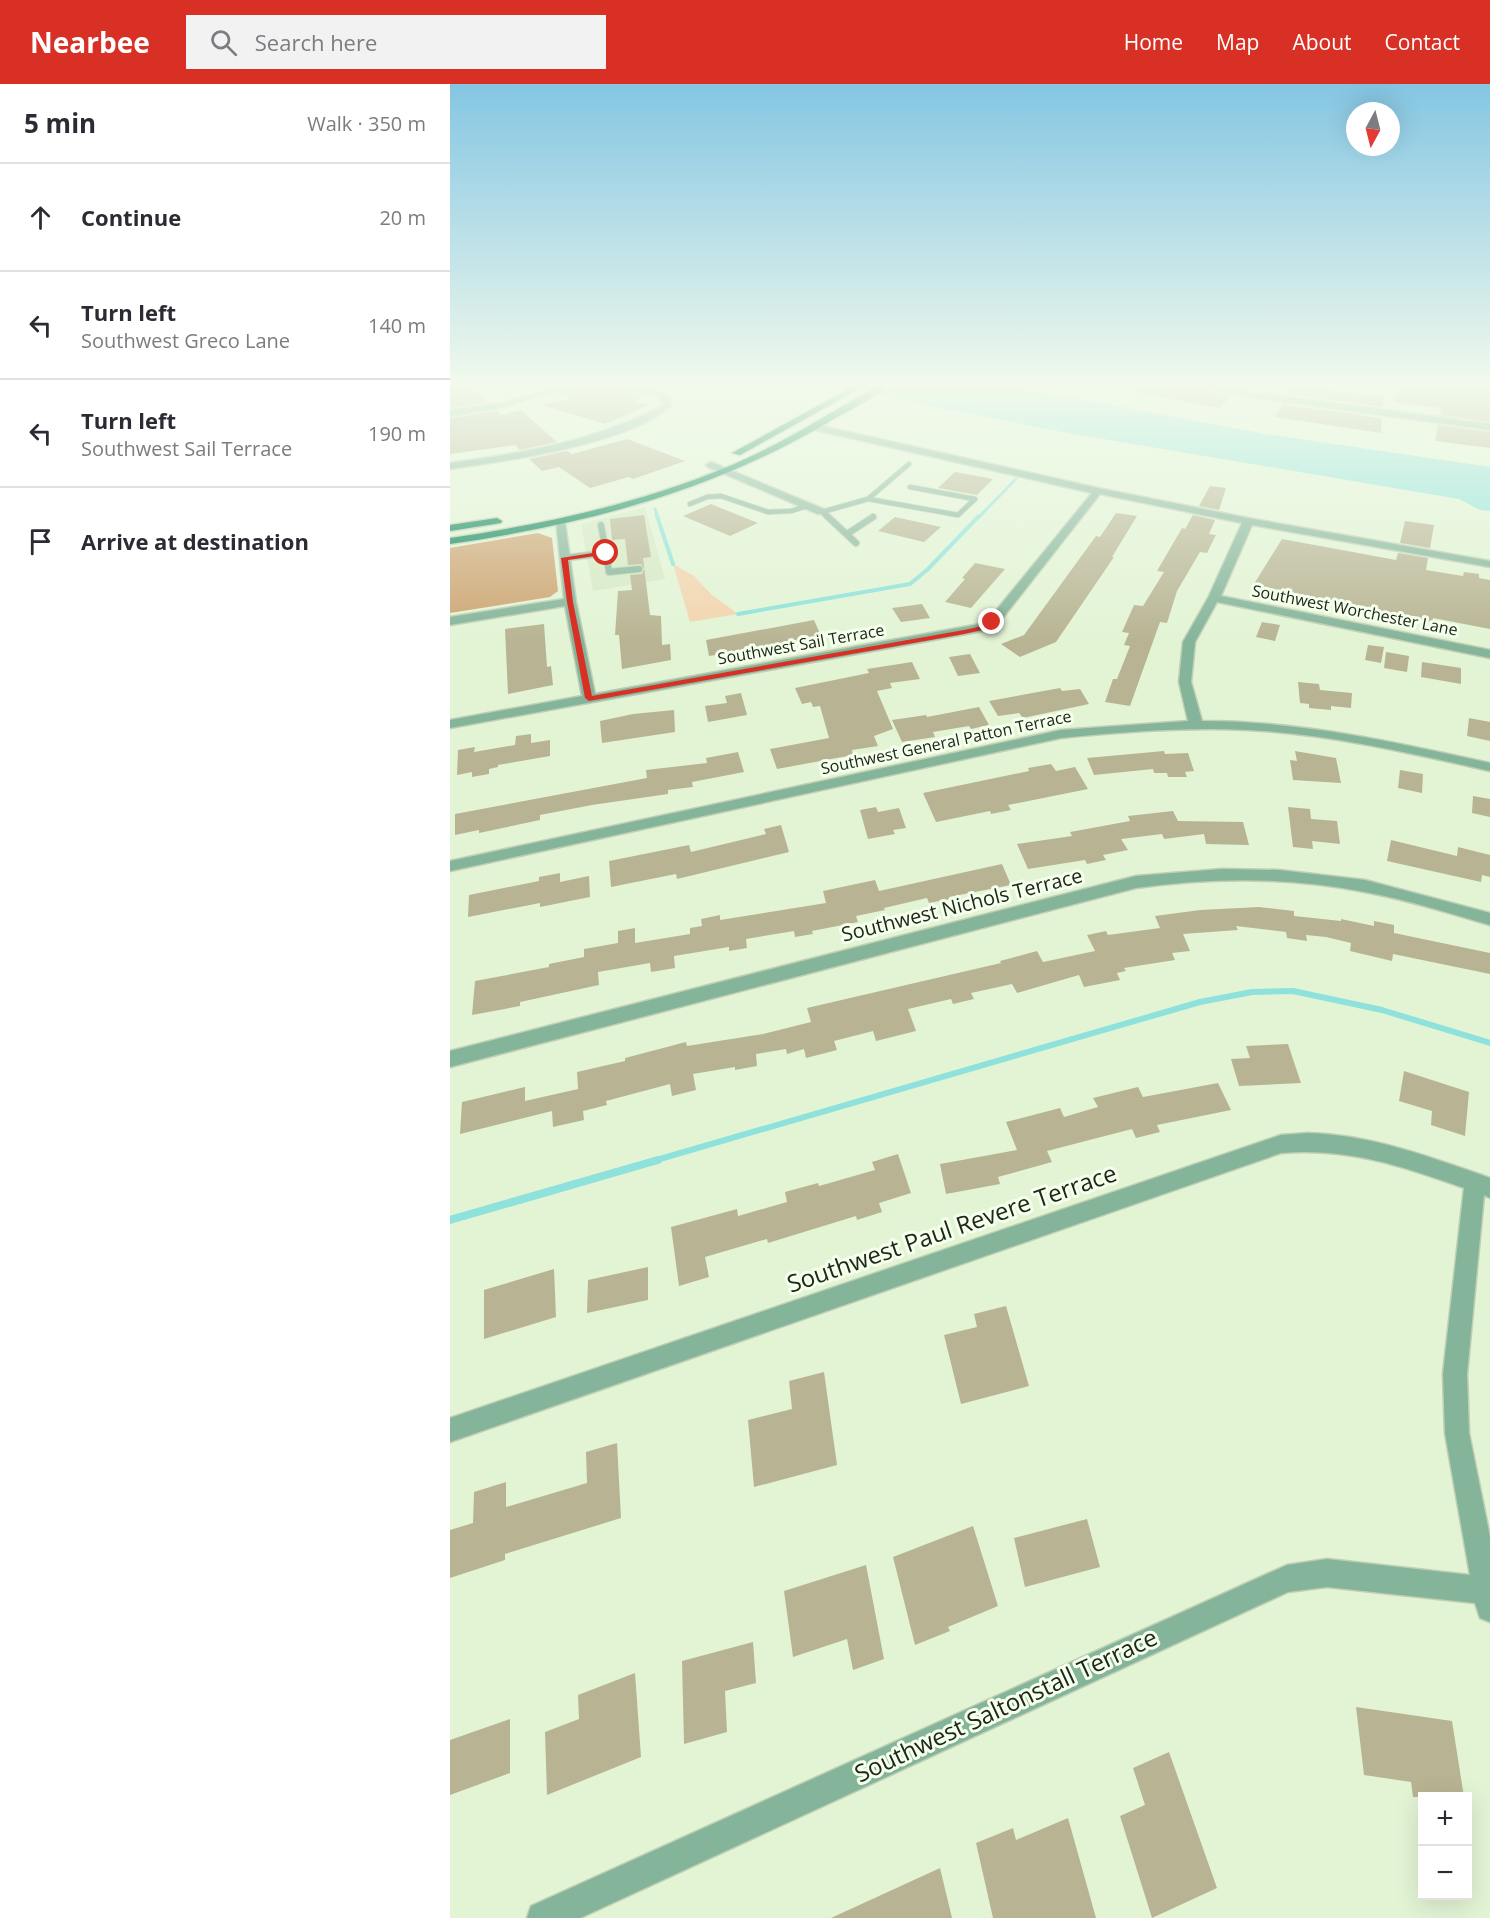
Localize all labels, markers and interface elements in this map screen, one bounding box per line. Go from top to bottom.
search box [186,15,606,69]
text: Nearbee [30,23,150,61]
icon: search [207,26,240,59]
text: Search here [255,27,377,57]
text: Home [1124,28,1183,56]
text: Map [1216,28,1259,56]
text: About [1292,28,1352,56]
text: Contact [1385,28,1460,56]
north arrow [1346,102,1400,156]
text: 5 min [24,105,96,141]
text: Walk · 350 m [307,110,426,137]
icon: ahead [24,201,57,234]
text: Continue [81,202,181,232]
text: 20 m [379,204,426,231]
text: Turn left [81,297,176,327]
icon: left [24,309,57,342]
text: 140 m [368,312,426,339]
text: Southwest Greco Lane [81,327,290,354]
text: Turn left [81,405,176,435]
icon: left [24,417,57,450]
text: 190 m [368,420,426,447]
text: Southwest Sail Terrace [81,435,292,462]
icon: arrive [24,525,57,558]
text: Arrive at destination [81,526,309,556]
route start [592,539,618,565]
street label: Southwest Worchester Lane [1250,579,1460,641]
route end [978,608,1004,634]
street label: Southwest Sail Terrace [716,618,886,669]
street label: Southwest General Patton Terrace [819,705,1073,779]
street label: Southwest Nichols Terrace [839,861,1085,948]
street label: Southwest Paul Revere Terrace [782,1156,1121,1300]
street label: Southwest Saltonstall Terrace [849,1620,1162,1789]
map controls [1418,1792,1472,1900]
button: + [1418,1792,1472,1846]
button: − [1418,1846,1472,1900]

